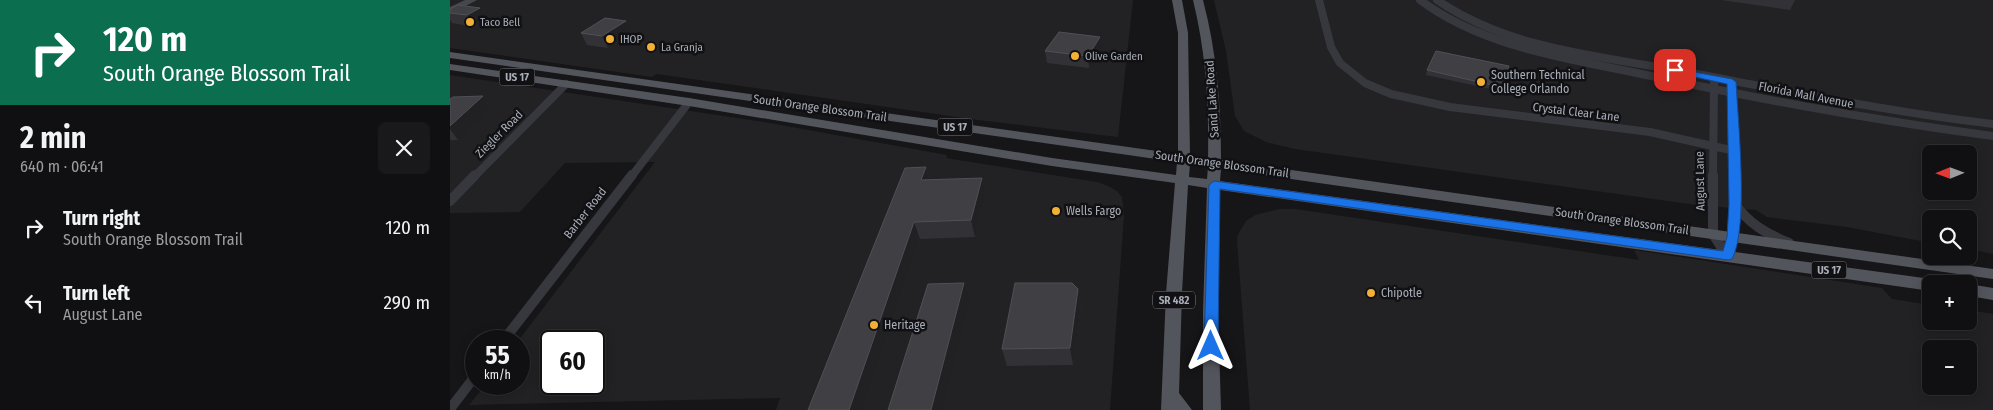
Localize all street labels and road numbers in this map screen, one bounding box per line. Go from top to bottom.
street label: Sand Lake Road [1202,60,1222,138]
road number: US 17 [500,68,534,86]
street label: Florida Mall Avenue [1757,79,1855,111]
street label: South Orange Blossom Trail [752,92,888,124]
street label: Crystal Clear Lane [1532,100,1620,124]
street label: Ziegler Road [472,107,526,161]
road number: US 17 [938,118,972,136]
street label: South Orange Blossom Trail [1154,148,1290,180]
street label: August Lane [1692,151,1708,211]
street label: Barber Road [561,185,609,241]
street label: South Orange Blossom Trail [1554,205,1690,237]
road number: US 17 [1812,262,1846,278]
road number: SR 482 [1153,292,1195,308]

